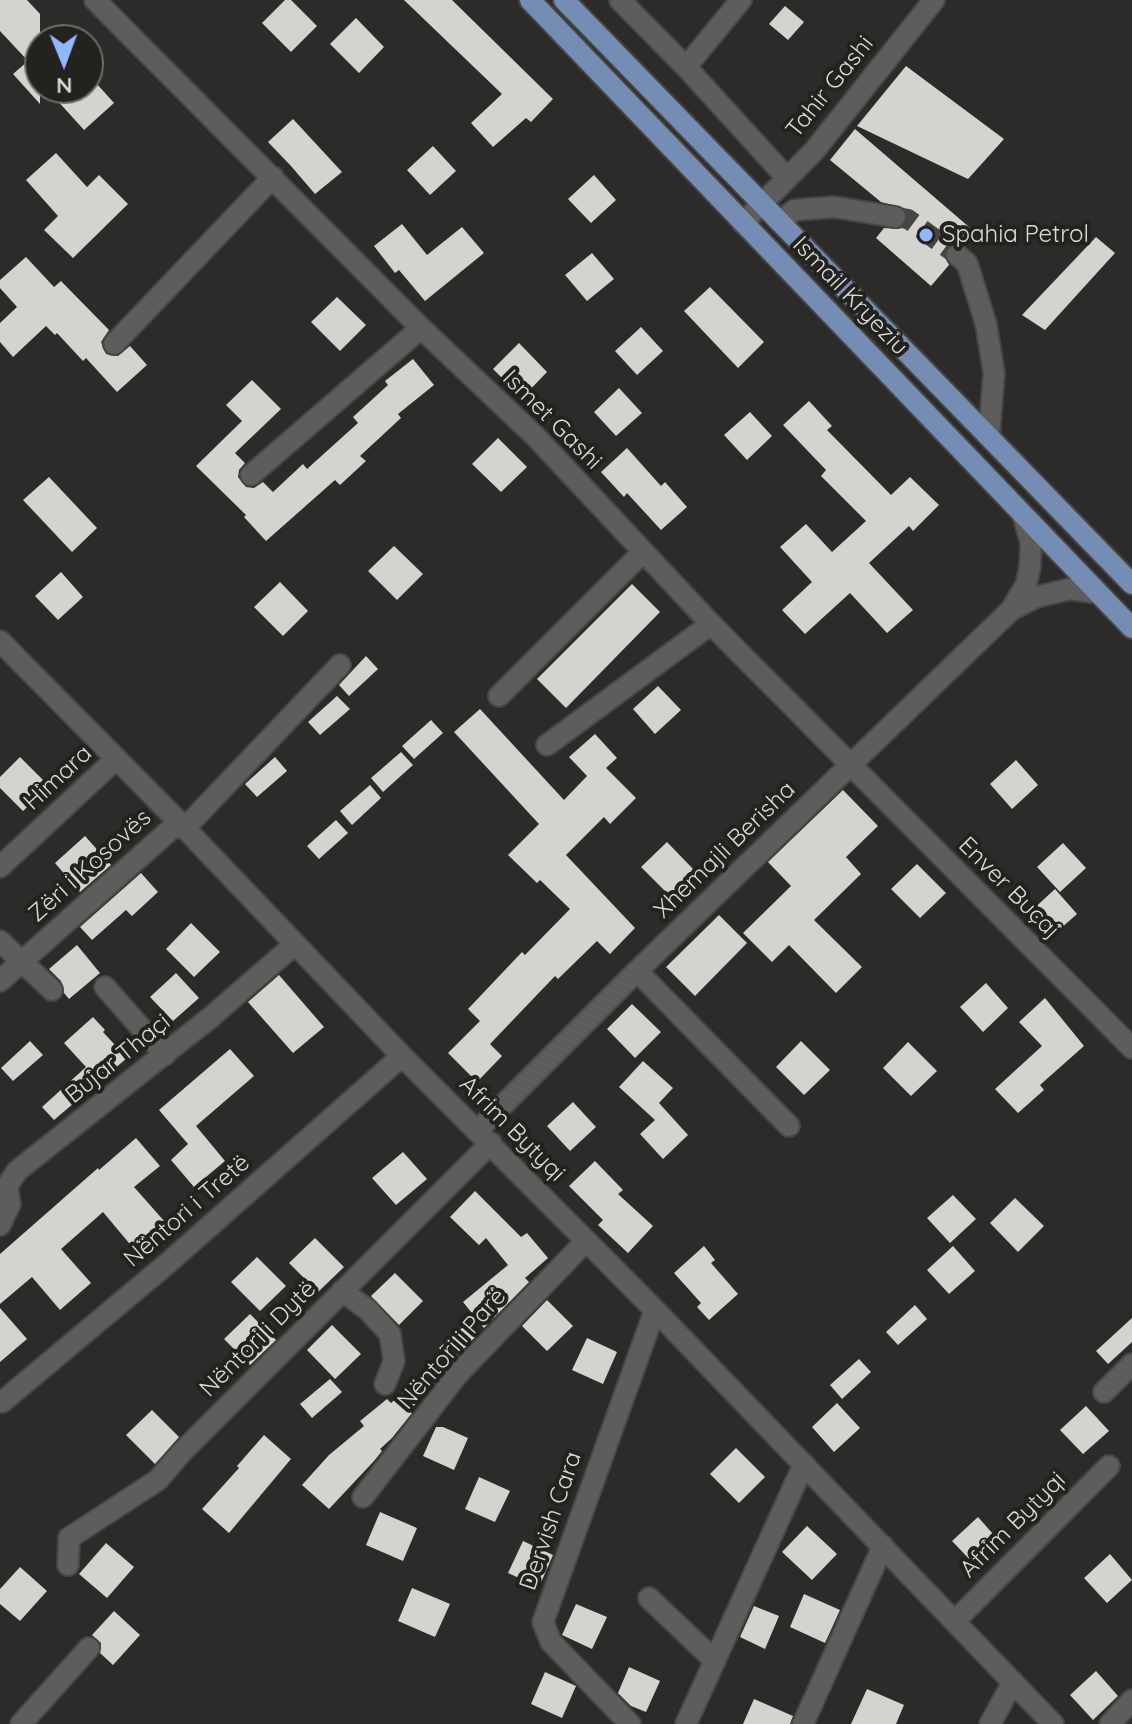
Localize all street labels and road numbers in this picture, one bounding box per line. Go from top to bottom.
street label: Tahir Gashi [780,30,880,144]
street label: Ismail Kryeziu [786,231,914,361]
street label: Ismet Gashi [496,364,608,476]
street label: Himara [18,739,98,817]
street label: Xhemajli Berisha [649,775,801,925]
street label: Zëri i Kosovës [23,804,157,928]
street label: Enver Buçaj [952,831,1066,945]
street label: Bujar Thaçi [60,1008,176,1110]
street label: Afrim Bytyqi [453,1070,571,1188]
street label: Nëntori i Tretë [118,1149,256,1273]
street label: Nëntori i Dytë [194,1275,322,1403]
street label: Nëntori i Parë [392,1283,512,1415]
street label: Dervish Cara [514,1448,588,1594]
street label: Afrim Bytyqi [954,1466,1072,1584]

